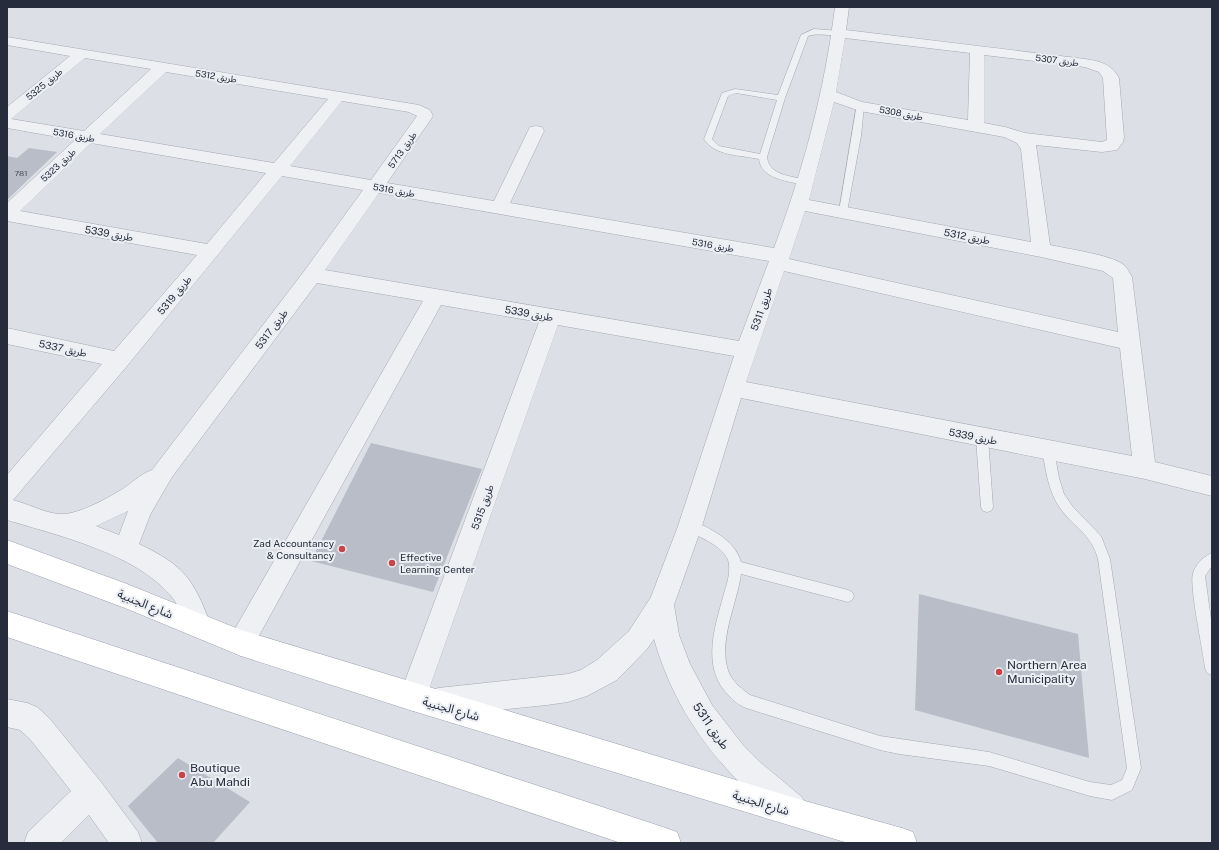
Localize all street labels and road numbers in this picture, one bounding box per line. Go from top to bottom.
street label: طريق 5307 [1035,52,1079,69]
street label: طريق 5325 [24,66,65,103]
street label: طريق 5312 [194,67,238,86]
street label: طريق 5308 [878,104,924,123]
street label: طريق 5316 [52,126,96,145]
street label: طريق 5713 [385,130,419,171]
street label: طريق 5323 [38,146,79,185]
street label: طريق 5316 [372,181,416,200]
street label: طريق 5339 [84,223,134,244]
street label: طريق 5312 [943,226,991,247]
street label: طريق 5316 [691,236,735,255]
street label: طريق 5319 [154,273,195,317]
street label: طريق 5311 [748,286,775,332]
street label: طريق 5339 [504,303,554,324]
street label: طريق 5317 [252,307,291,352]
street label: طريق 5337 [38,337,88,360]
street label: طريق 5339 [948,425,998,448]
street label: طريق 5315 [468,483,497,532]
street label: شارع الجنبية [115,587,175,623]
street label: شارع الجنبية [420,694,481,726]
street label: طريق 5311 [689,700,732,753]
street label: شارع الجنبية [730,788,791,820]

